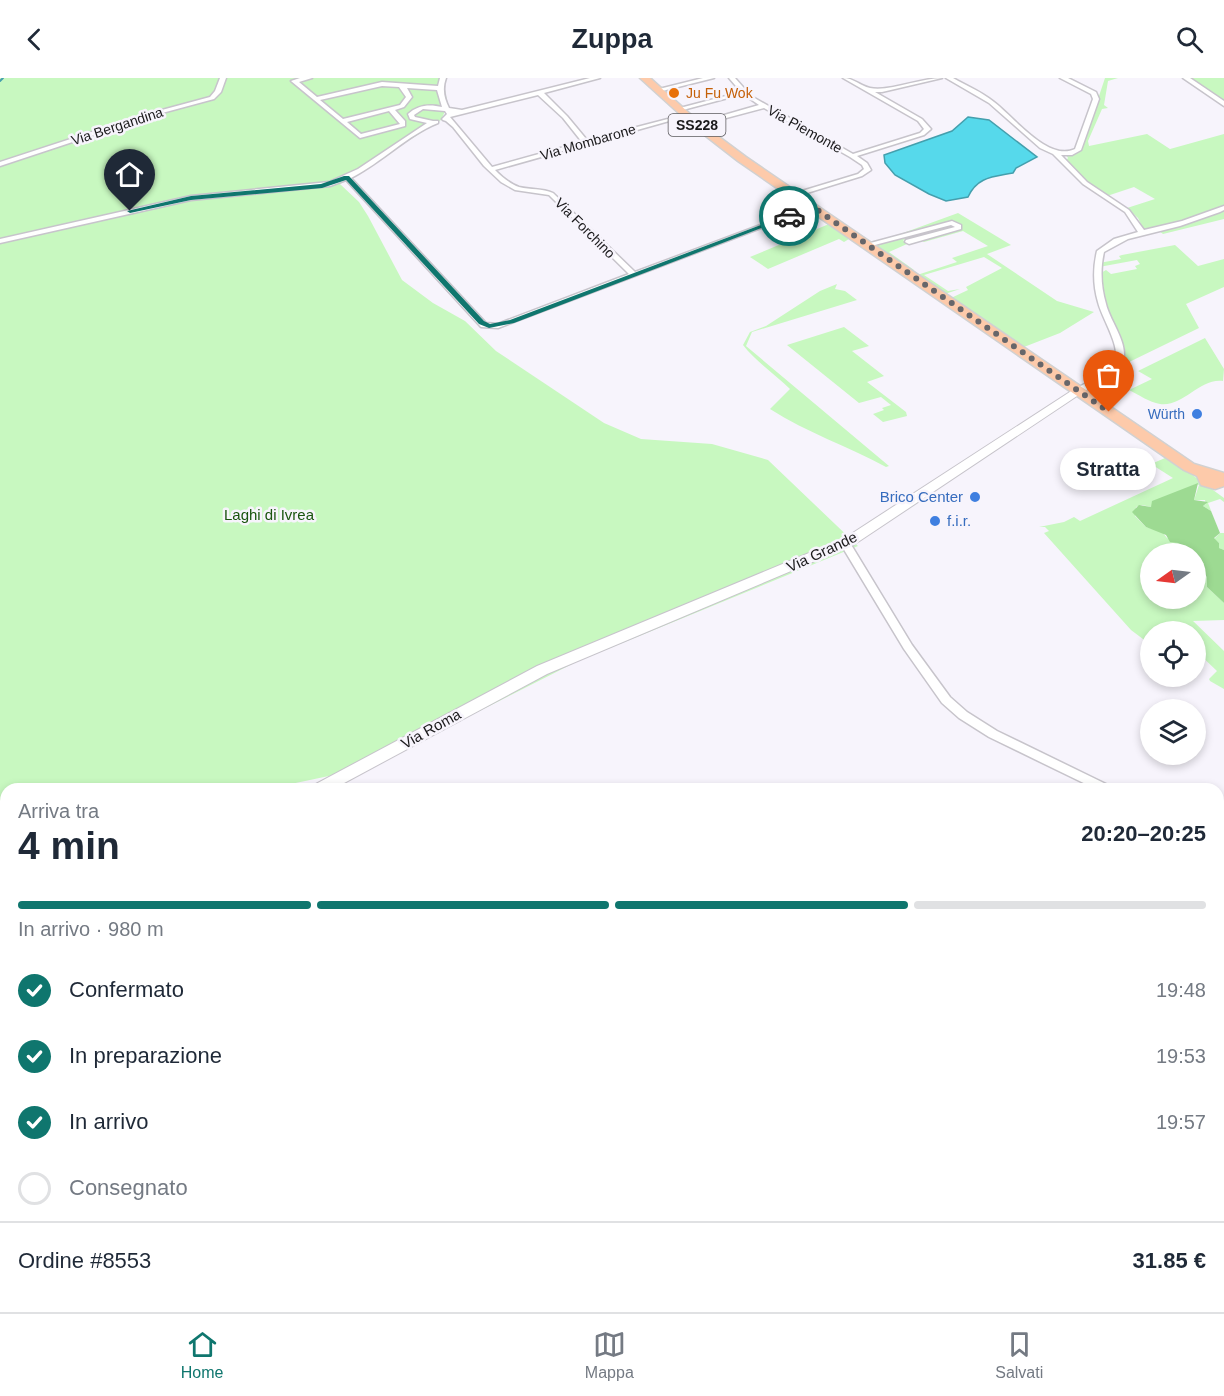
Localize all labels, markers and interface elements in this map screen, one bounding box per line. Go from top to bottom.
icon: back [18,23,51,56]
icon: search [1173,23,1206,56]
text: Zuppa [572,24,653,54]
place label: Ju Fu Wok [686,85,754,101]
marker: Ju Fu Wok [667,86,681,100]
street label: Via Piemonte [765,102,845,156]
street label: Via Bergandina [69,104,165,148]
road number: SS228 [668,114,726,136]
street label: Via Mombarone [538,121,638,163]
pin [104,149,155,211]
icon: home [113,158,146,191]
courier [759,186,819,246]
street label: Via Forchino [552,195,619,262]
icon: car [773,200,806,233]
pin [1083,350,1134,412]
icon: bag [1092,359,1125,392]
place label: Würth [1148,406,1185,422]
marker: Würth [1190,407,1204,421]
callout: Stratta [1061,448,1157,490]
text: Stratta [1076,458,1140,480]
place label: Brico Center [880,488,963,505]
marker: Brico Center [968,490,982,504]
park label: Laghi di Ivrea [224,506,315,523]
place label: f.i.r. [947,512,971,529]
marker: f.i.r. [928,514,942,528]
street label: Via Grande [784,528,860,575]
north arrow [1140,543,1206,609]
map controls [1140,543,1206,765]
button: locate [1140,621,1206,687]
button: layers [1140,699,1206,765]
street label: Via Roma [398,705,464,752]
text: Arriva tra [18,800,99,822]
text: 20:20–20:25 [1081,821,1206,846]
text: 4 min [18,824,120,867]
text: In arrivo · 980 m [18,918,164,940]
icon: check [18,974,51,1007]
text: Confermato [69,977,184,1002]
text: 19:48 [1156,979,1206,1001]
icon: check [18,1040,51,1073]
text: In preparazione [69,1043,222,1068]
text: 19:53 [1156,1045,1206,1067]
icon: check [18,1106,51,1139]
text: In arrivo [69,1109,148,1134]
text: 19:57 [1156,1111,1206,1133]
text: Consegnato [69,1175,188,1200]
text: Ordine #8553 [18,1248,151,1273]
text: 31.85 € [1133,1248,1206,1273]
tab: Home [181,1328,223,1382]
tab: Mappa [585,1328,634,1382]
tab: Salvati [995,1328,1043,1382]

